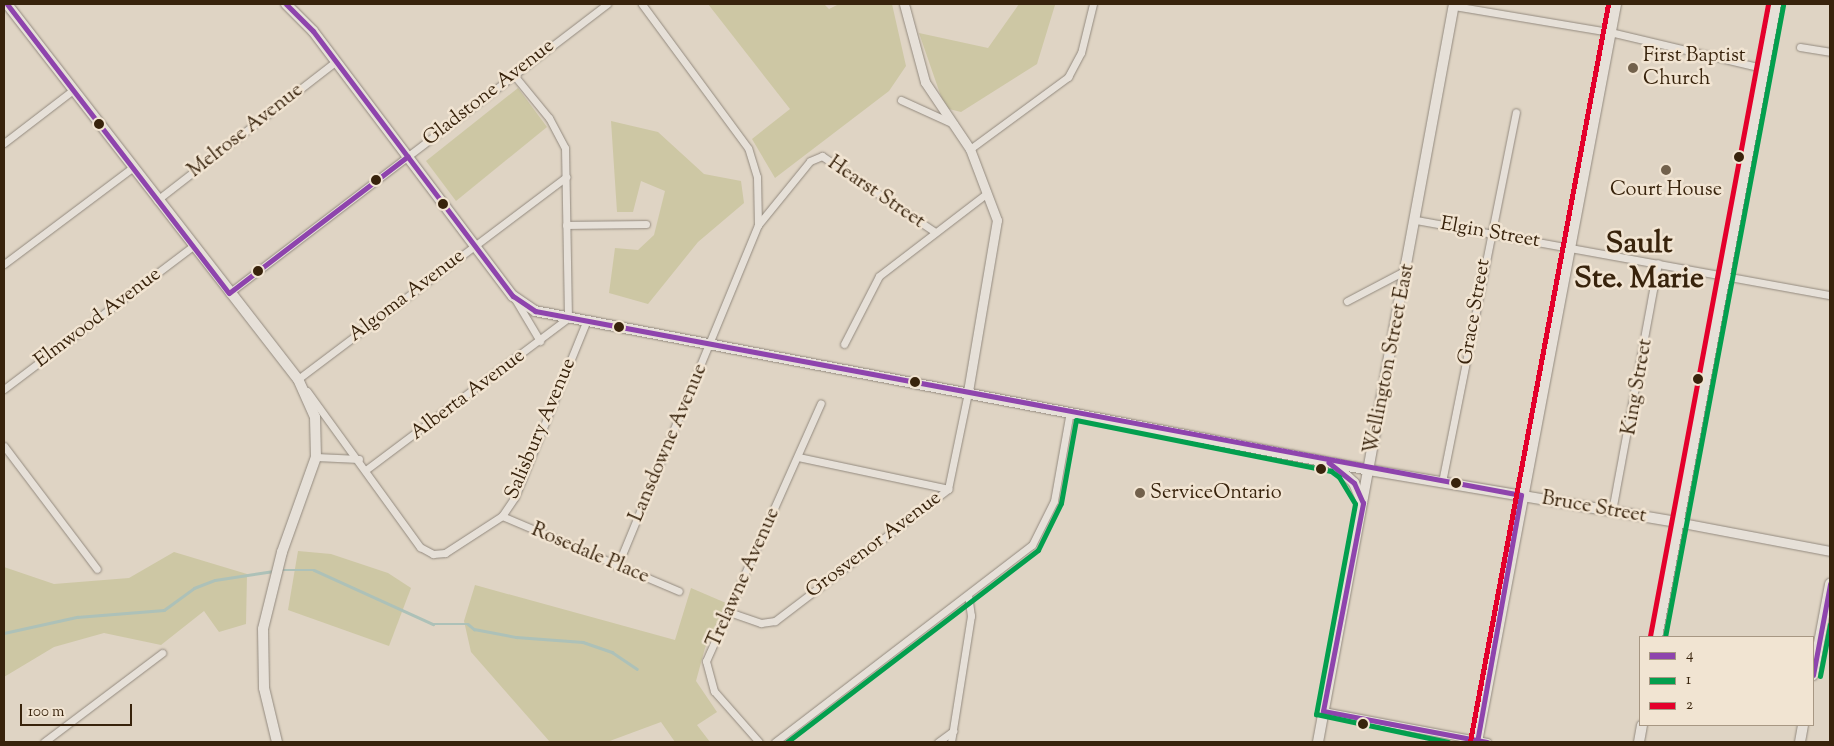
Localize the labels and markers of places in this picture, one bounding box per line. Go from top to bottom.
place label: First Baptist Church [1643,44,1746,91]
marker: First Baptist Church [1627,62,1639,74]
unlabelled marker [94,119,104,129]
unlabelled marker [1734,152,1744,162]
marker: Court House [1660,164,1672,176]
unlabelled marker [371,175,381,185]
place label: Court House [1610,178,1722,202]
unlabelled marker [438,199,448,209]
unlabelled marker [253,266,263,276]
unlabelled marker [614,322,624,332]
unlabelled marker [1693,374,1703,384]
unlabelled marker [910,377,920,387]
unlabelled marker [1316,464,1326,474]
unlabelled marker [1451,478,1461,488]
place label: ServiceOntario [1150,481,1282,505]
marker: ServiceOntario [1134,487,1146,499]
unlabelled marker [1358,719,1368,729]

